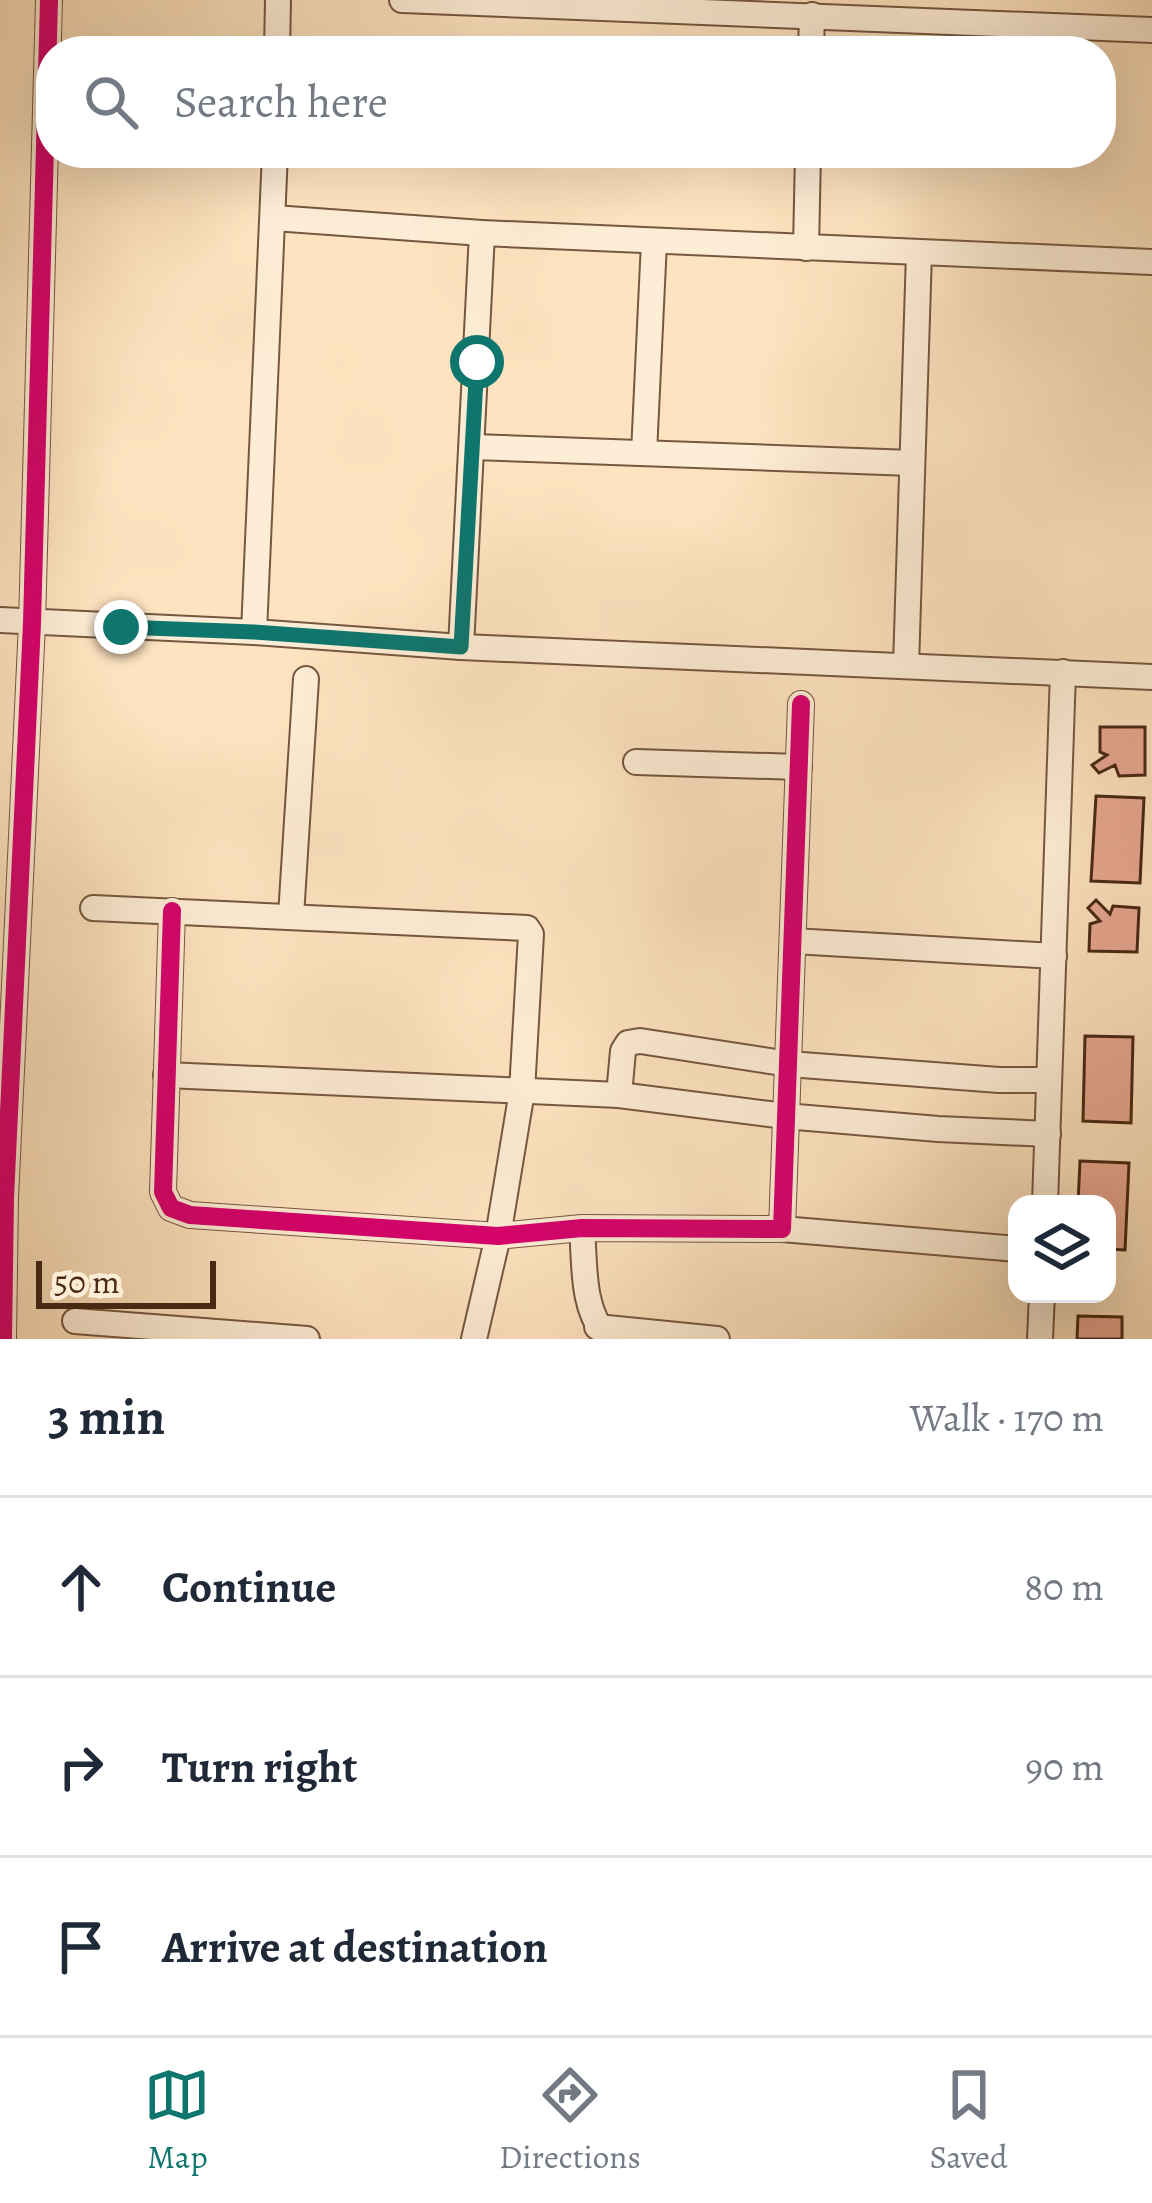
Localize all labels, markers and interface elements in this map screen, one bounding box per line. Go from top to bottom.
search box [36,36,1116,168]
icon: search [78,69,144,135]
text: Search here [174,71,388,133]
route start [450,335,504,389]
route end [94,600,148,654]
map controls [1008,1195,1116,1303]
button: layers [1008,1195,1116,1303]
scale bar [36,1255,216,1308]
text: 50 m [54,1259,120,1304]
text: 3 min [48,1382,165,1452]
text: Walk · 170 m [910,1391,1104,1444]
icon: ahead [48,1554,114,1620]
text: Continue [162,1556,336,1618]
text: 80 m [1024,1560,1104,1613]
icon: right [48,1734,114,1800]
text: Turn right [162,1736,357,1798]
text: 90 m [1025,1740,1104,1793]
icon: arrive [48,1914,114,1980]
text: Arrive at destination [162,1916,548,1978]
tab: Map [144,2062,210,2179]
tab: Directions [499,2062,641,2179]
tab: Saved [929,2062,1008,2179]

